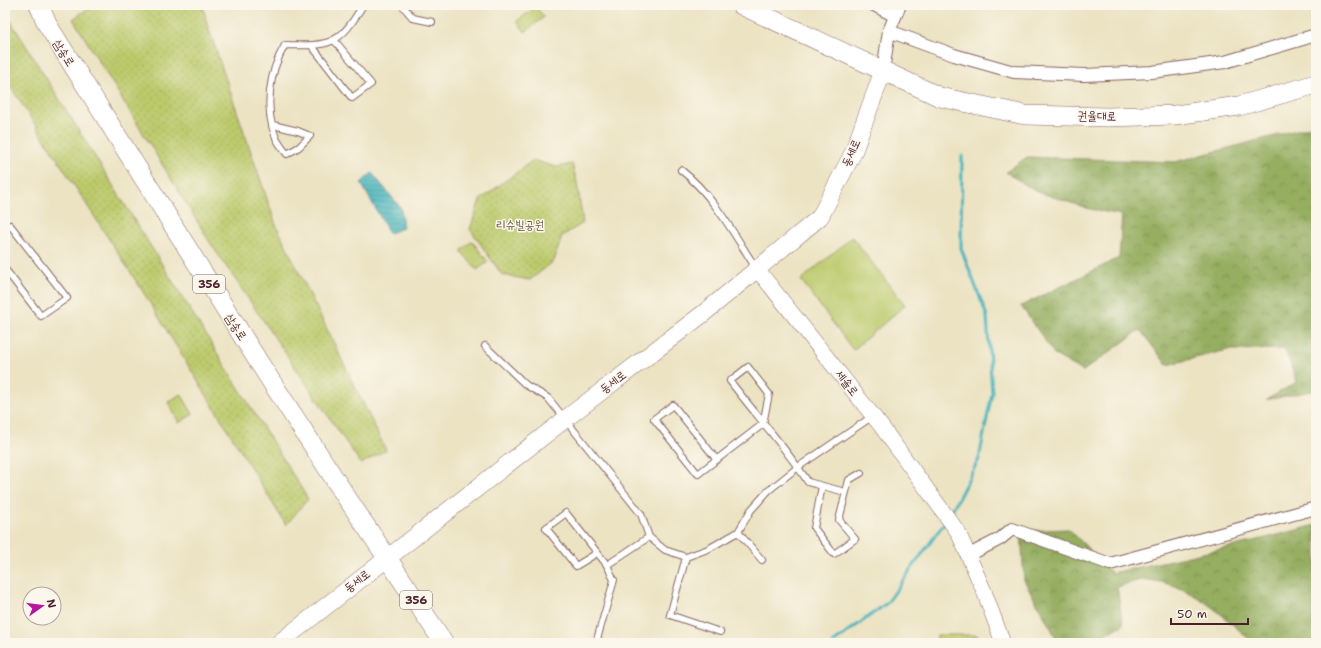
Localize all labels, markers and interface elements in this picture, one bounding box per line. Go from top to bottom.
street label: 삼송로 [50,36,78,70]
street label: 권율대로 [1078,108,1116,124]
street label: 동세로 [838,137,864,169]
park label: 리슈빌공원 [496,217,544,233]
road number: 356 [193,275,225,293]
street label: 삼송로 [221,310,251,344]
street label: 동세로 [597,367,629,397]
street label: 세솔로 [832,367,862,399]
street label: 동세로 [341,566,373,596]
north arrow [22,586,62,626]
road number: 356 [400,591,432,609]
text: N [43,598,60,610]
scale bar [1171,600,1248,626]
text: 50 m [1177,606,1207,622]

